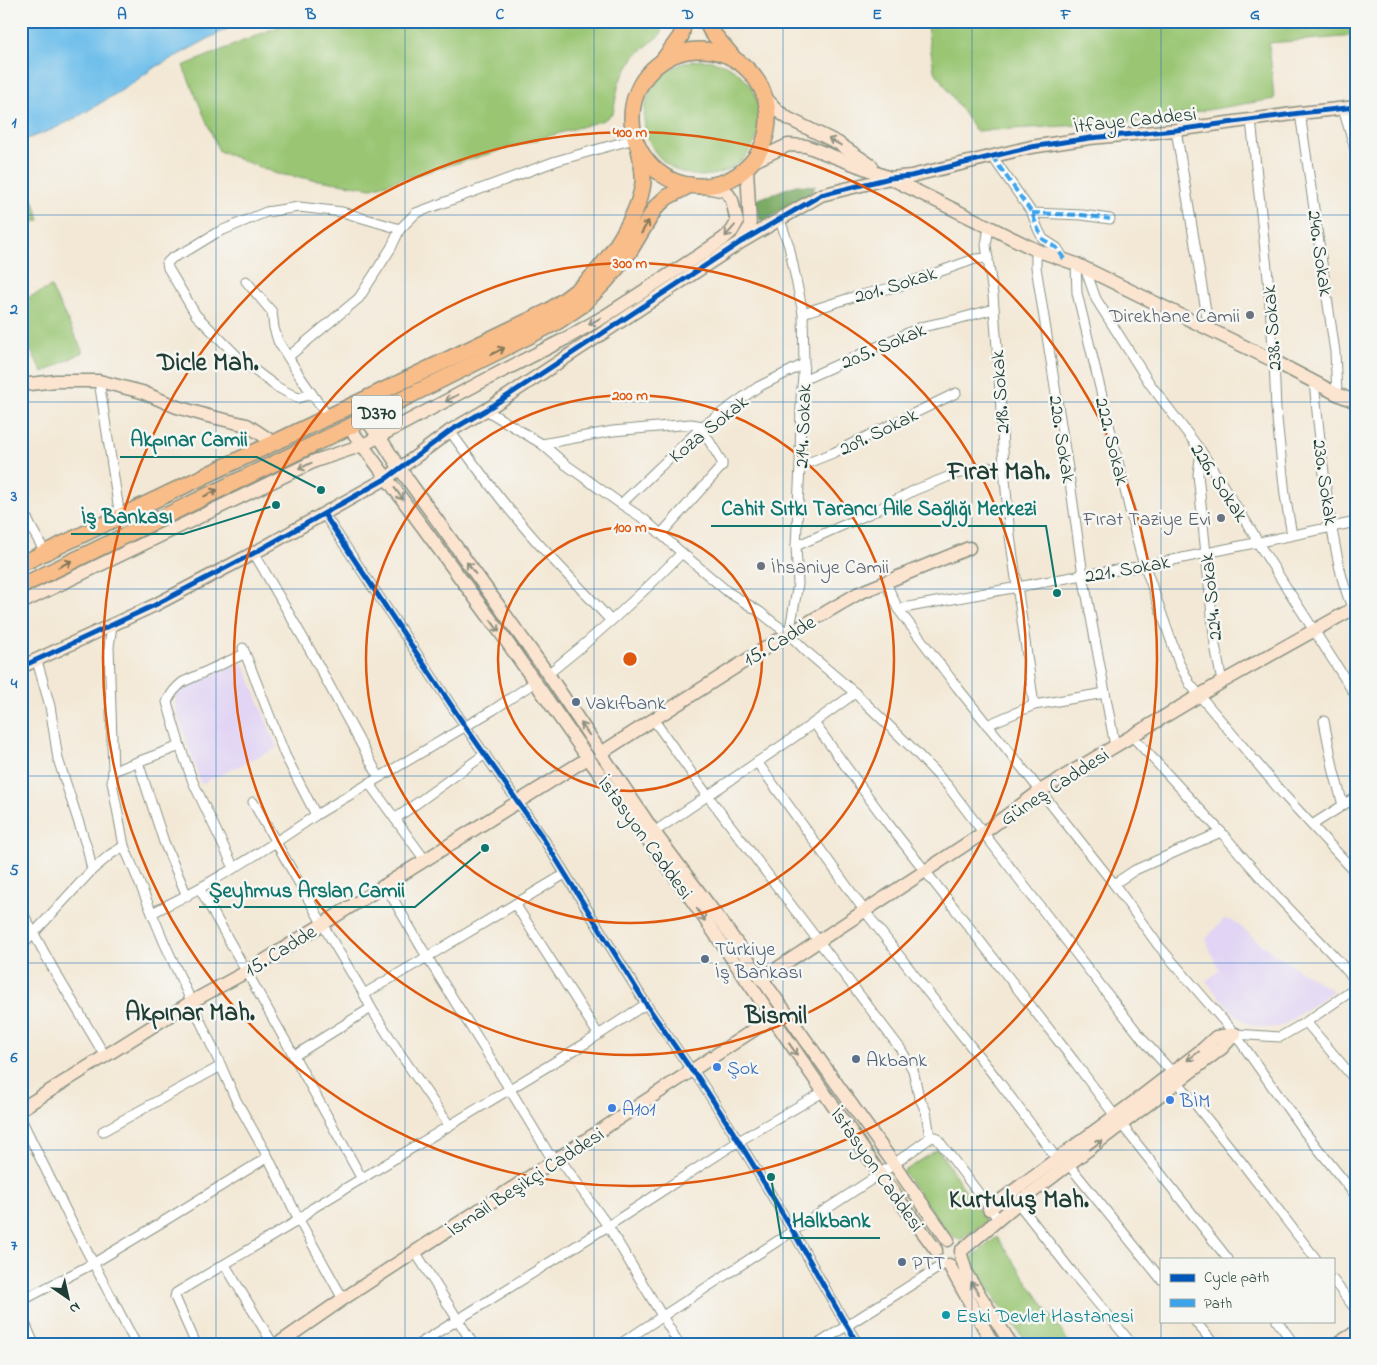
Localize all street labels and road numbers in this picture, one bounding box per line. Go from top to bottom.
street label: İtfaye Caddesi [1072,101,1198,142]
street label: 240. Sokak [1298,208,1339,299]
street label: 201. Sokak [851,260,941,313]
street label: 238. Sokak [1256,284,1291,372]
street label: 205. Sokak [837,316,931,378]
street label: 218. Sokak [984,349,1019,435]
street label: 214. Sokak [789,383,820,469]
street label: Koza Sokak [663,389,756,471]
street label: 220. Sokak [1039,393,1082,486]
street label: 222. Sokak [1086,394,1136,489]
road number: D370 [352,396,402,428]
street label: 209. Sokak [835,402,924,465]
street label: 230. Sokak [1303,437,1344,528]
street label: 226. Sokak [1182,438,1254,529]
street label: 221. Sokak [1082,549,1173,592]
street label: 224. Sokak [1193,551,1232,642]
street label: 15. Cadde [738,609,822,675]
street label: Güneş Caddesi [995,742,1116,834]
street label: İstasyon Caddesi [589,771,699,906]
street label: 15. Cadde [240,919,323,986]
street label: İstasyon Caddesi [822,1102,930,1239]
street label: İsmail Beşikçi Caddesi [442,1121,611,1245]

